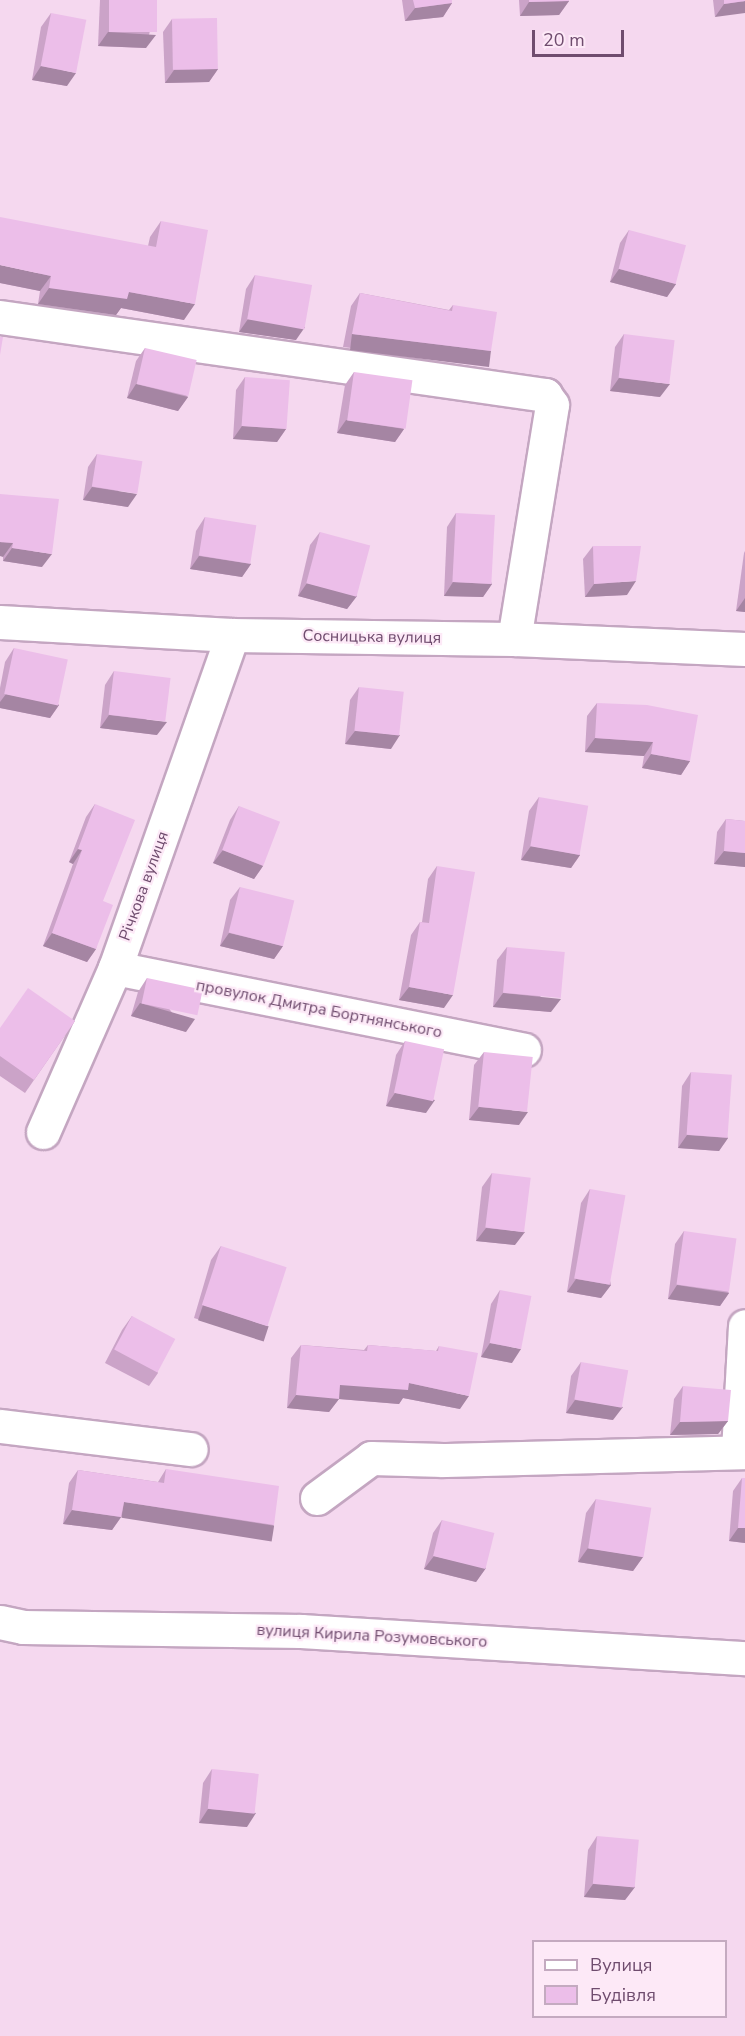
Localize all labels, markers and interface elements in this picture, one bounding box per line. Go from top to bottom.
scale bar [535,18,626,56]
text: 20 m [543,28,585,52]
street label: Сосницька вулиця [303,626,441,648]
street label: Річкова вулиця [115,829,173,943]
street label: провулок Дмитра Бортнянського [194,976,444,1042]
street label: вулиця Кирила Розумовського [256,1620,488,1652]
legend [532,1940,727,2018]
text: Вулиця [590,1953,652,1977]
text: Будівля [590,1983,656,2007]

